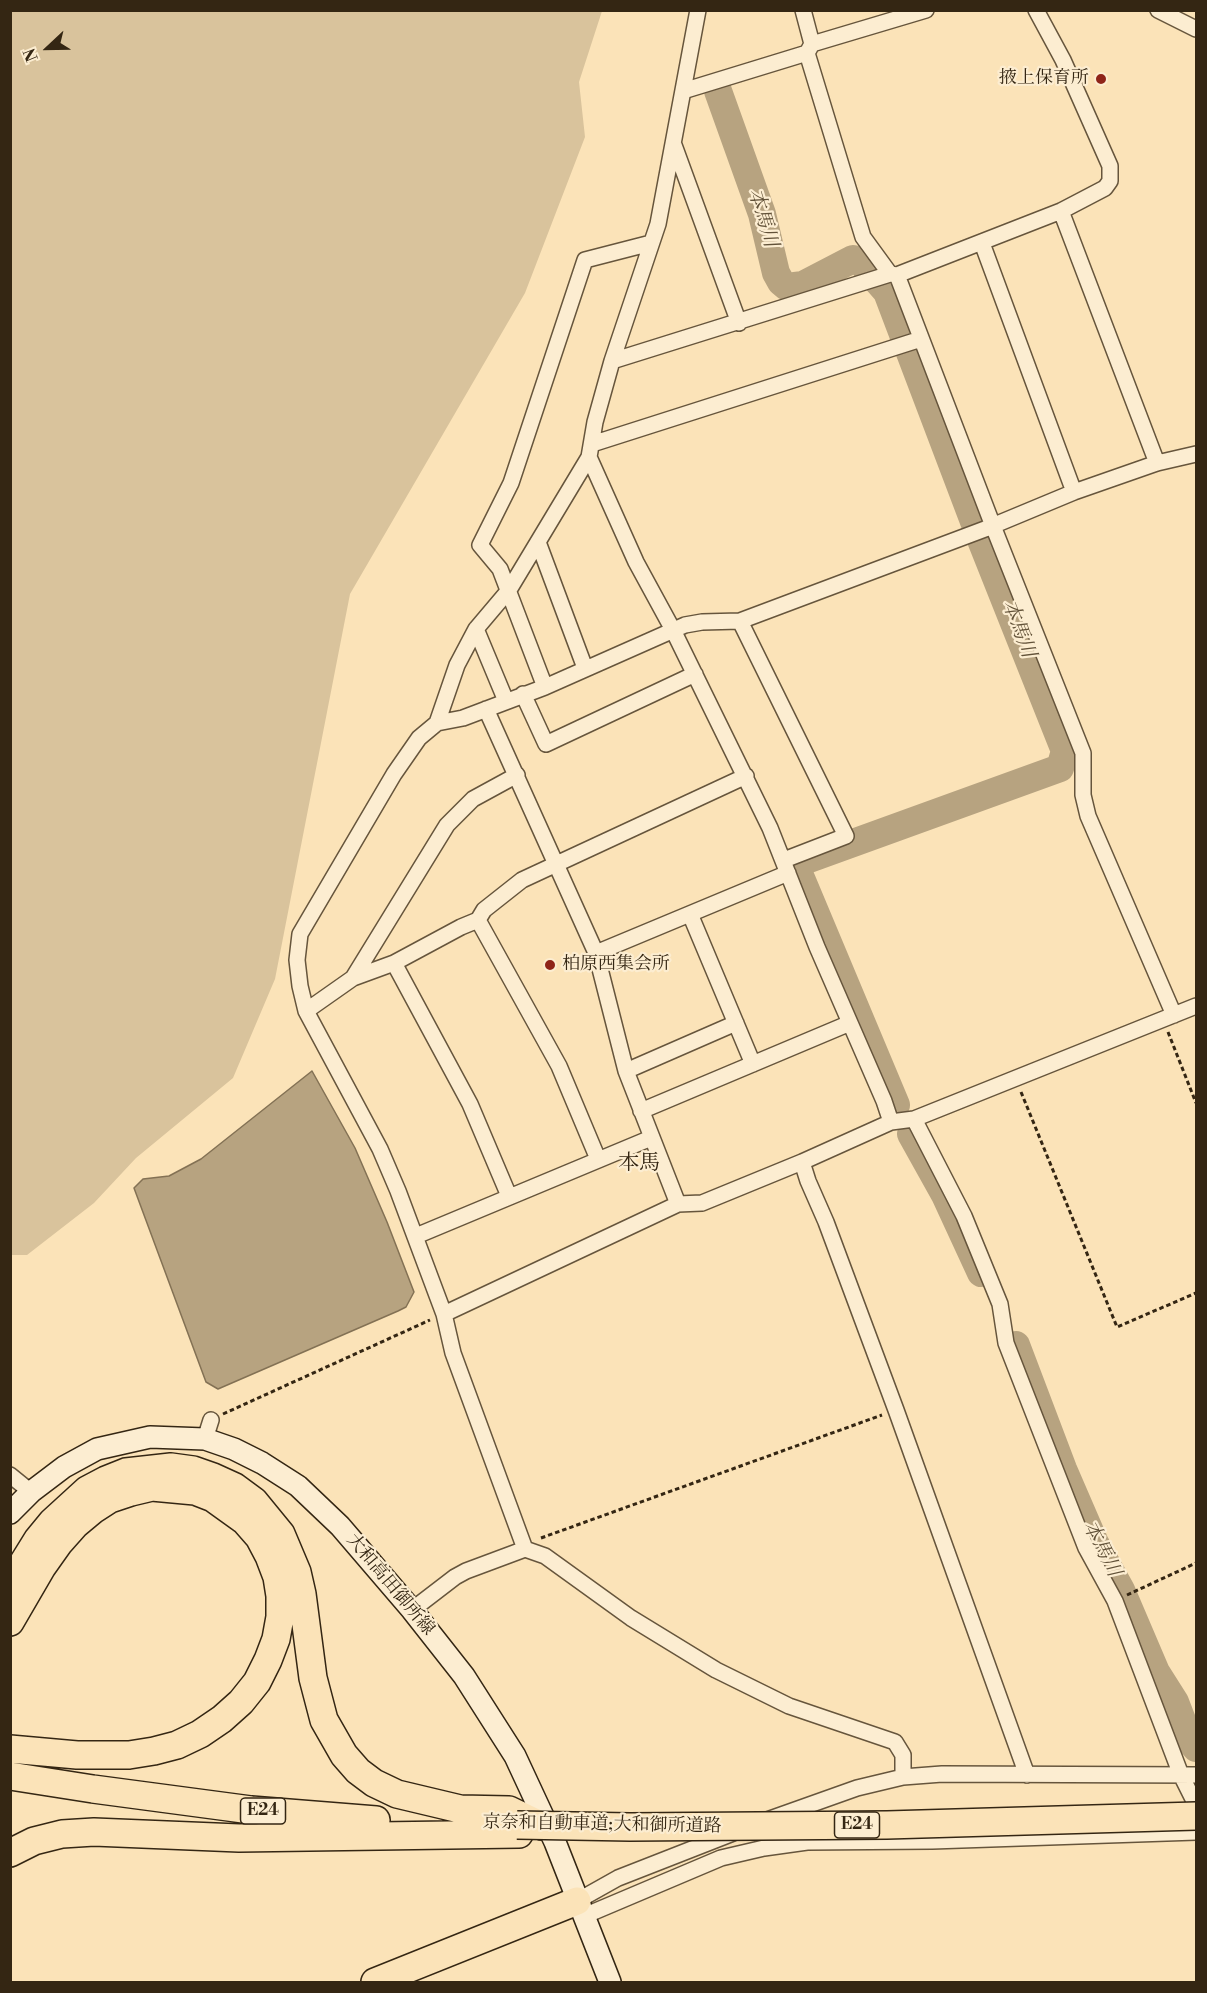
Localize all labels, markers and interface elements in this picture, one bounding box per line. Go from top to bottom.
north arrow [18,18,78,78]
text: N [20,45,43,64]
place label: 掖上保育所 [999,68,1089,90]
marker: 掖上保育所 [1094,72,1108,86]
water label: 本馬川 [742,186,782,250]
water label: 本馬川 [996,597,1040,661]
place label: 柏原西集会所 [562,954,670,976]
marker: 柏原西集会所 [543,958,557,972]
district label: 本馬 [618,1151,660,1177]
water label: 本馬川 [1077,1517,1125,1581]
street label: 大和高田御所線 [341,1530,439,1640]
road number: E24 [240,1798,286,1824]
street label: 京奈和自動車道;大和御所道路 [482,1812,722,1838]
road number: E24 [834,1812,880,1838]

